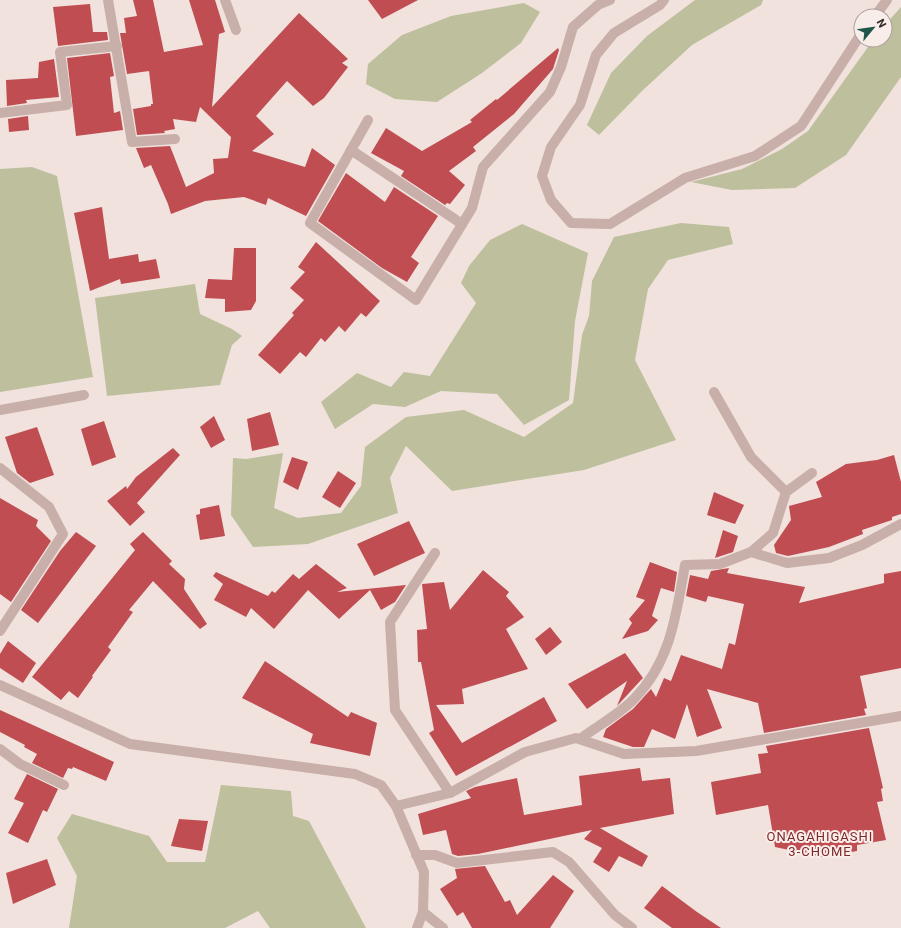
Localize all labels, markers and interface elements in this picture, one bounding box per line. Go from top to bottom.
north arrow [853,8,893,48]
text: N [874,17,889,30]
district label: ONAGAHIGASHI 3-CHOME [767,829,873,859]

